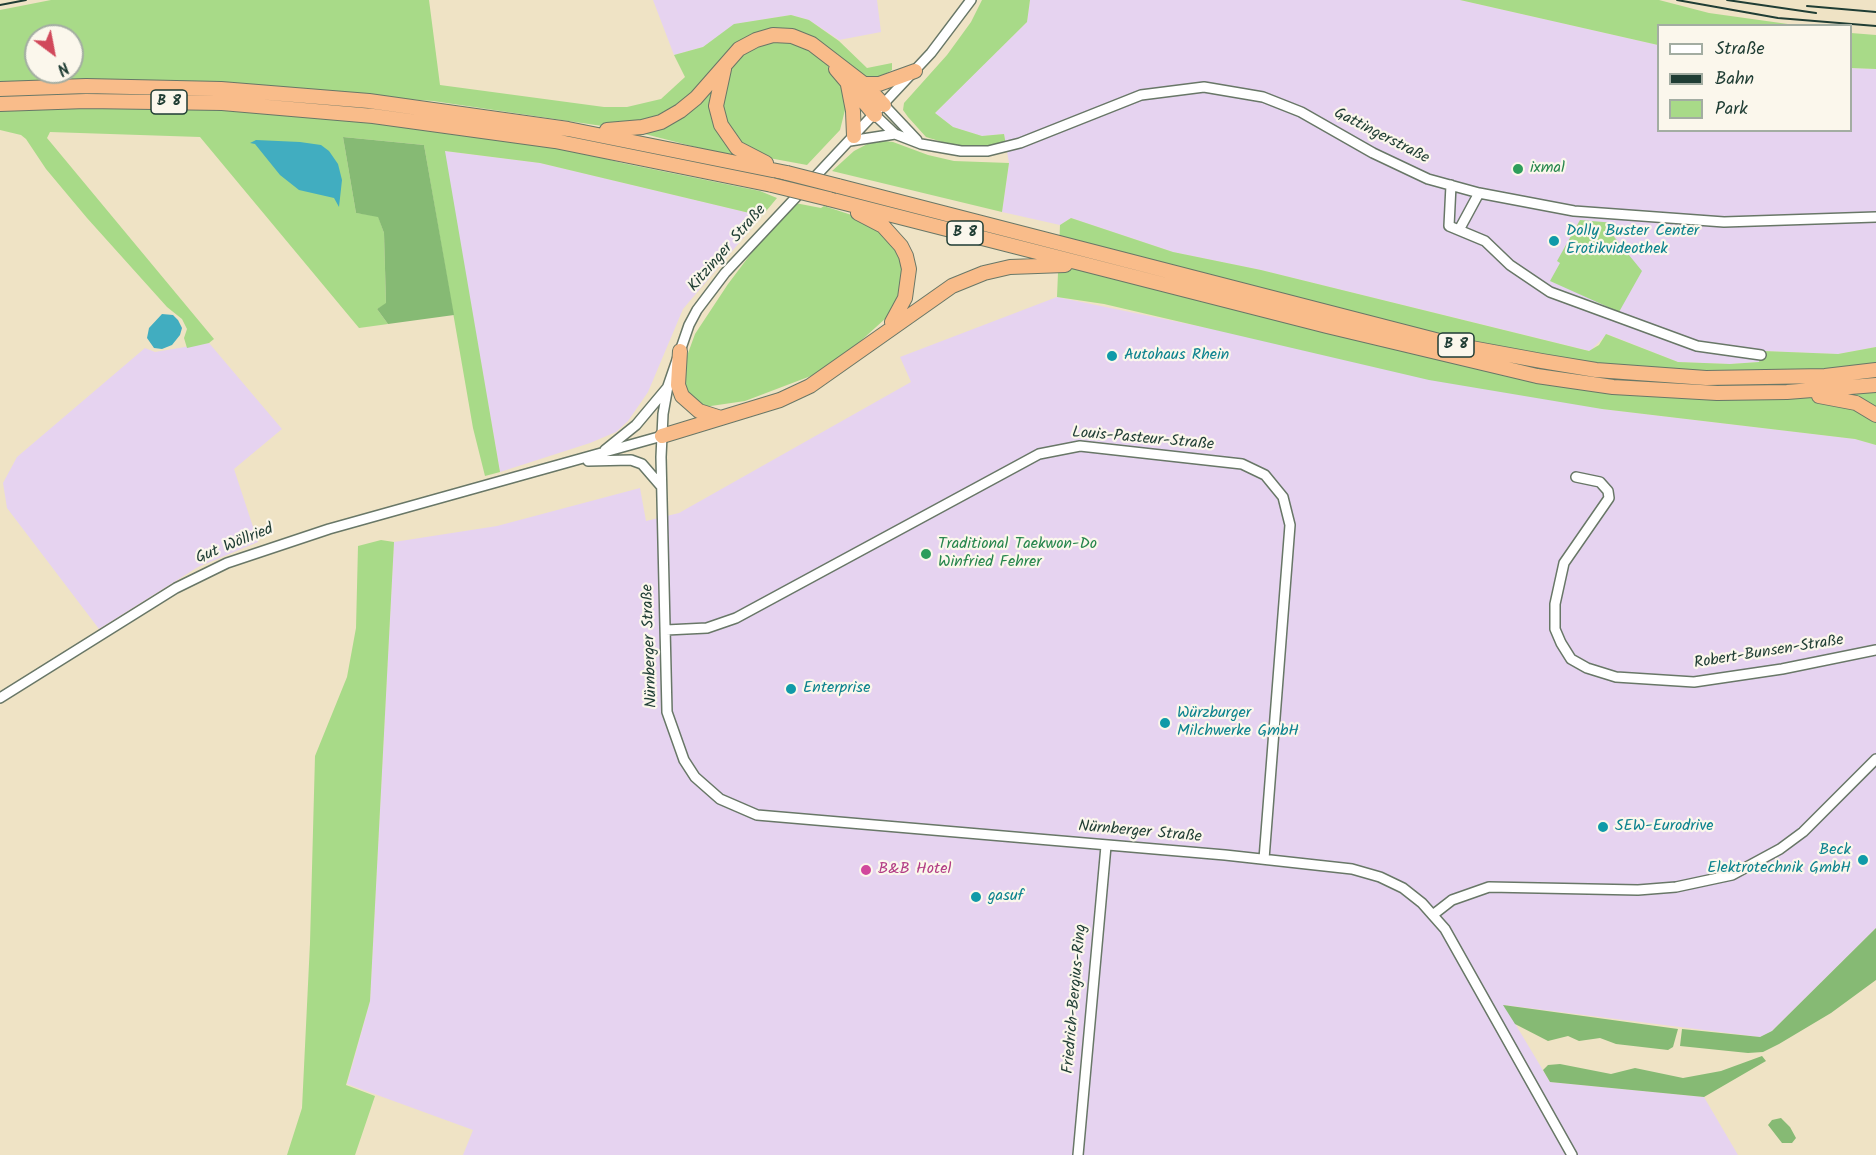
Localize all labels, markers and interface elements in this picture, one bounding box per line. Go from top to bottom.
north arrow [24,24,84,84]
legend [1657,24,1852,132]
text: Straße [1715,35,1765,64]
text: N [52,55,74,81]
text: Bahn [1715,65,1754,94]
road number: B 8 [151,90,187,114]
text: Park [1715,95,1748,124]
street label: Gattingerstraße [1330,105,1432,169]
place label: ixmal [1530,159,1565,179]
marker: ixmal [1511,162,1525,176]
street label: Kitzinger Straße [685,201,771,297]
road number: B 8 [947,221,983,245]
place label: Dolly Buster Center Erotikvideothek [1566,222,1699,260]
marker: Dolly Buster Center Erotikvideothek [1547,234,1561,248]
road number: B 8 [1438,333,1474,357]
place label: Autohaus Rhein [1124,346,1229,366]
marker: Autohaus Rhein [1105,349,1119,363]
street label: Louis-Pasteur-Straße [1071,424,1215,456]
street label: Gut Wöllried [193,521,277,569]
place label: Traditional Taekwon-Do Winfried Fehrer [938,535,1097,573]
marker: Traditional Taekwon-Do Winfried Fehrer [919,547,933,561]
street label: Nürnberger Straße [639,584,663,708]
street label: Robert-Bunsen-Straße [1693,632,1845,674]
place label: Enterprise [803,679,870,699]
marker: Enterprise [784,682,798,696]
place label: Würzburger Milchwerke GmbH [1177,704,1299,742]
marker: Würzburger Milchwerke GmbH [1158,716,1172,730]
place label: SEW-Eurodrive [1615,817,1713,837]
street label: Nürnberger Straße [1078,818,1202,848]
marker: SEW-Eurodrive [1596,820,1610,834]
place label: Beck Elektrotechnik GmbH [1707,841,1851,879]
marker: Beck Elektrotechnik GmbH [1856,853,1870,867]
place label: B&B Hotel [878,860,951,880]
marker: B&B Hotel [859,863,873,877]
place label: gasuf [988,887,1024,907]
marker: gasuf [969,890,983,904]
street label: Friedrich-Bergius-Ring [1060,923,1092,1075]

